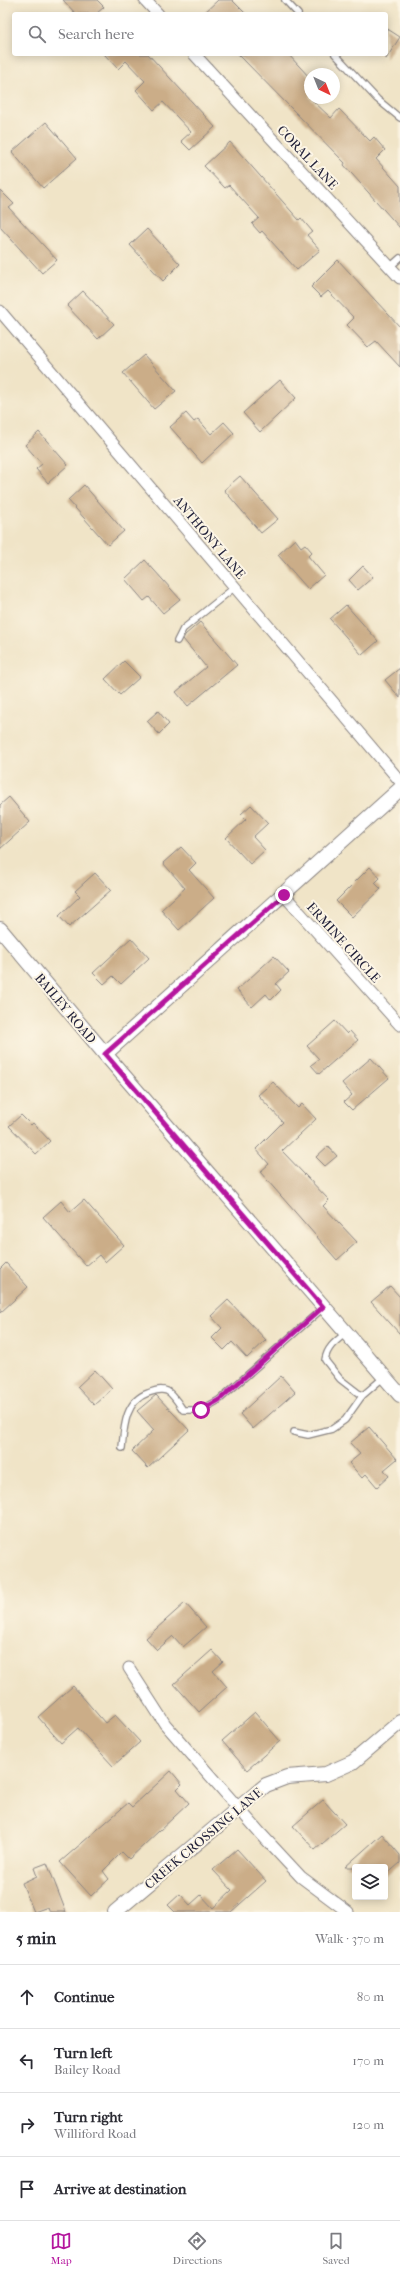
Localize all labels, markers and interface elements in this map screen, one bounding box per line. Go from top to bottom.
search box [12,12,388,56]
icon: search [26,23,48,45]
text: Search here [58,25,134,43]
north arrow [304,68,340,104]
street label: CORAL LANE [274,122,341,192]
street label: ANTHONY LANE [170,492,249,582]
route end [275,886,293,904]
street label: ERMINE CIRCLE [304,899,383,985]
street label: BAILEY ROAD [32,970,99,1046]
route start [192,1401,210,1419]
street label: CREEK CROSSING LANE [141,1785,265,1892]
map controls [352,1864,388,1900]
button: layers [352,1864,388,1900]
text: 5 min [16,1928,56,1948]
text: Walk · 370 m [315,1931,384,1946]
icon: ahead [16,1986,38,2008]
text: Continue [54,1988,114,2006]
text: 80 m [357,1989,384,2004]
text: Turn left [54,2044,112,2062]
icon: left [16,2050,38,2072]
text: 170 m [352,2053,384,2068]
text: Bailey Road [54,2062,121,2077]
text: Turn right [54,2108,123,2126]
icon: right [16,2114,38,2136]
text: 120 m [352,2117,384,2132]
text: Williford Road [54,2126,136,2141]
icon: arrive [16,2178,38,2200]
text: Arrive at destination [54,2180,186,2198]
tab: Map [50,2230,72,2267]
tab: Directions [173,2230,222,2267]
tab: Saved [322,2230,350,2267]

